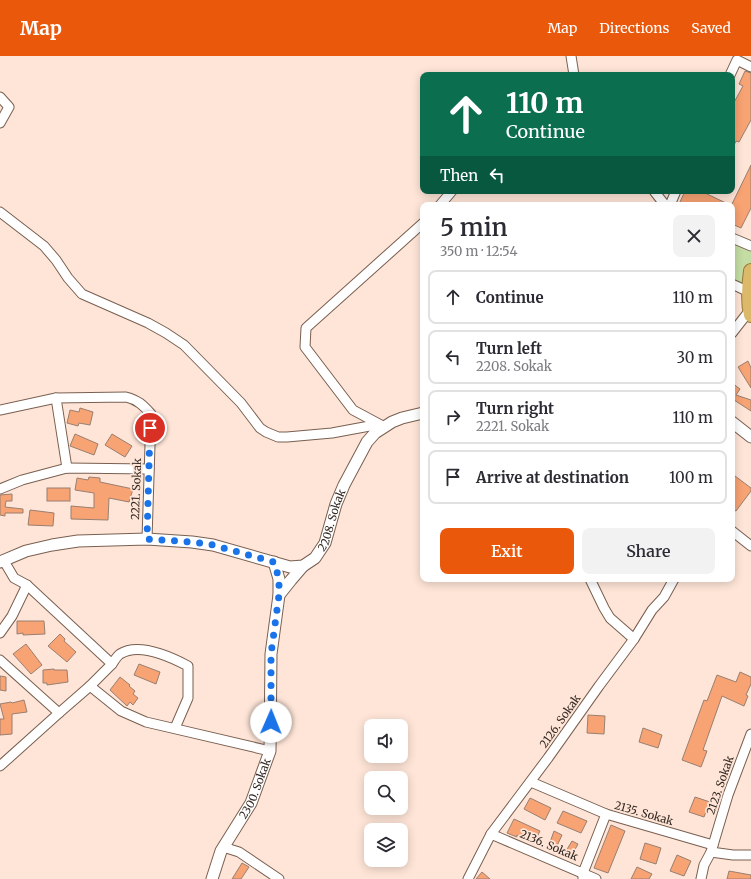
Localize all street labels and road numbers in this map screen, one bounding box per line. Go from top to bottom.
street label: 2221. Sokak [128,458,144,520]
street label: 2208. Sokak [315,487,349,554]
street label: 2126. Sokak [536,692,584,750]
street label: 2123. Sokak [703,754,737,816]
street label: 2300. Sokak [236,756,274,821]
street label: 2135. Sokak [613,798,675,828]
street label: 2136. Sokak [518,827,580,863]

